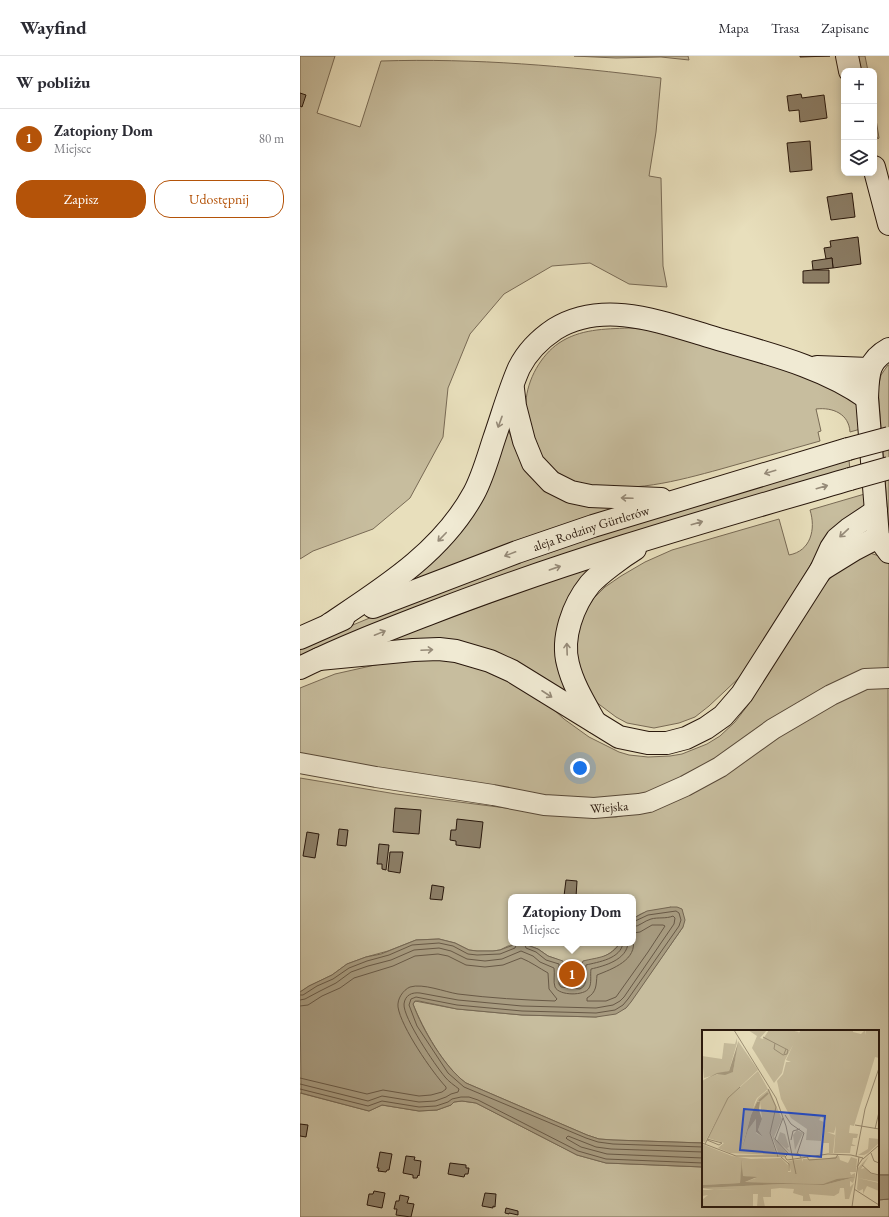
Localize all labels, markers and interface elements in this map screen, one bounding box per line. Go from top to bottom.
text: Wayfind [20,15,87,40]
text: Mapa [718,19,749,37]
text: Trasa [771,19,799,37]
text: Zapisane [821,19,869,37]
map controls [841,68,877,176]
button: + [841,68,877,104]
text: W pobliżu [16,71,90,93]
button: − [841,104,877,140]
text: Zatopiony Dom [54,121,153,140]
text: 1 [26,130,32,147]
text: 80 m [259,130,284,147]
text: Miejsce [54,140,91,157]
button: layers [841,140,877,176]
button: Zapisz [16,180,146,218]
button: Udostępnij [154,180,284,218]
one-way arrow [496,416,503,429]
one-way arrow [764,469,777,476]
one-way arrow [815,483,828,490]
one-way arrow [621,494,634,501]
street label: aleja Rodziny Gürtlerów [531,501,652,555]
one-way arrow [691,519,704,526]
one-way arrow [839,529,849,538]
one-way arrow [437,532,447,542]
one-way arrow [504,551,516,559]
one-way arrow [548,564,561,571]
one-way arrow [374,629,386,636]
one-way arrow [563,643,571,656]
one-way arrow [420,646,433,653]
one-way arrow [541,690,553,698]
your location [570,758,590,778]
street label: Wiejska [589,797,630,817]
popup [508,894,636,946]
text: Zatopiony Dom [523,902,621,921]
text: Miejsce [523,921,560,938]
pin: 1 [559,959,585,989]
inset map [702,1030,879,1207]

